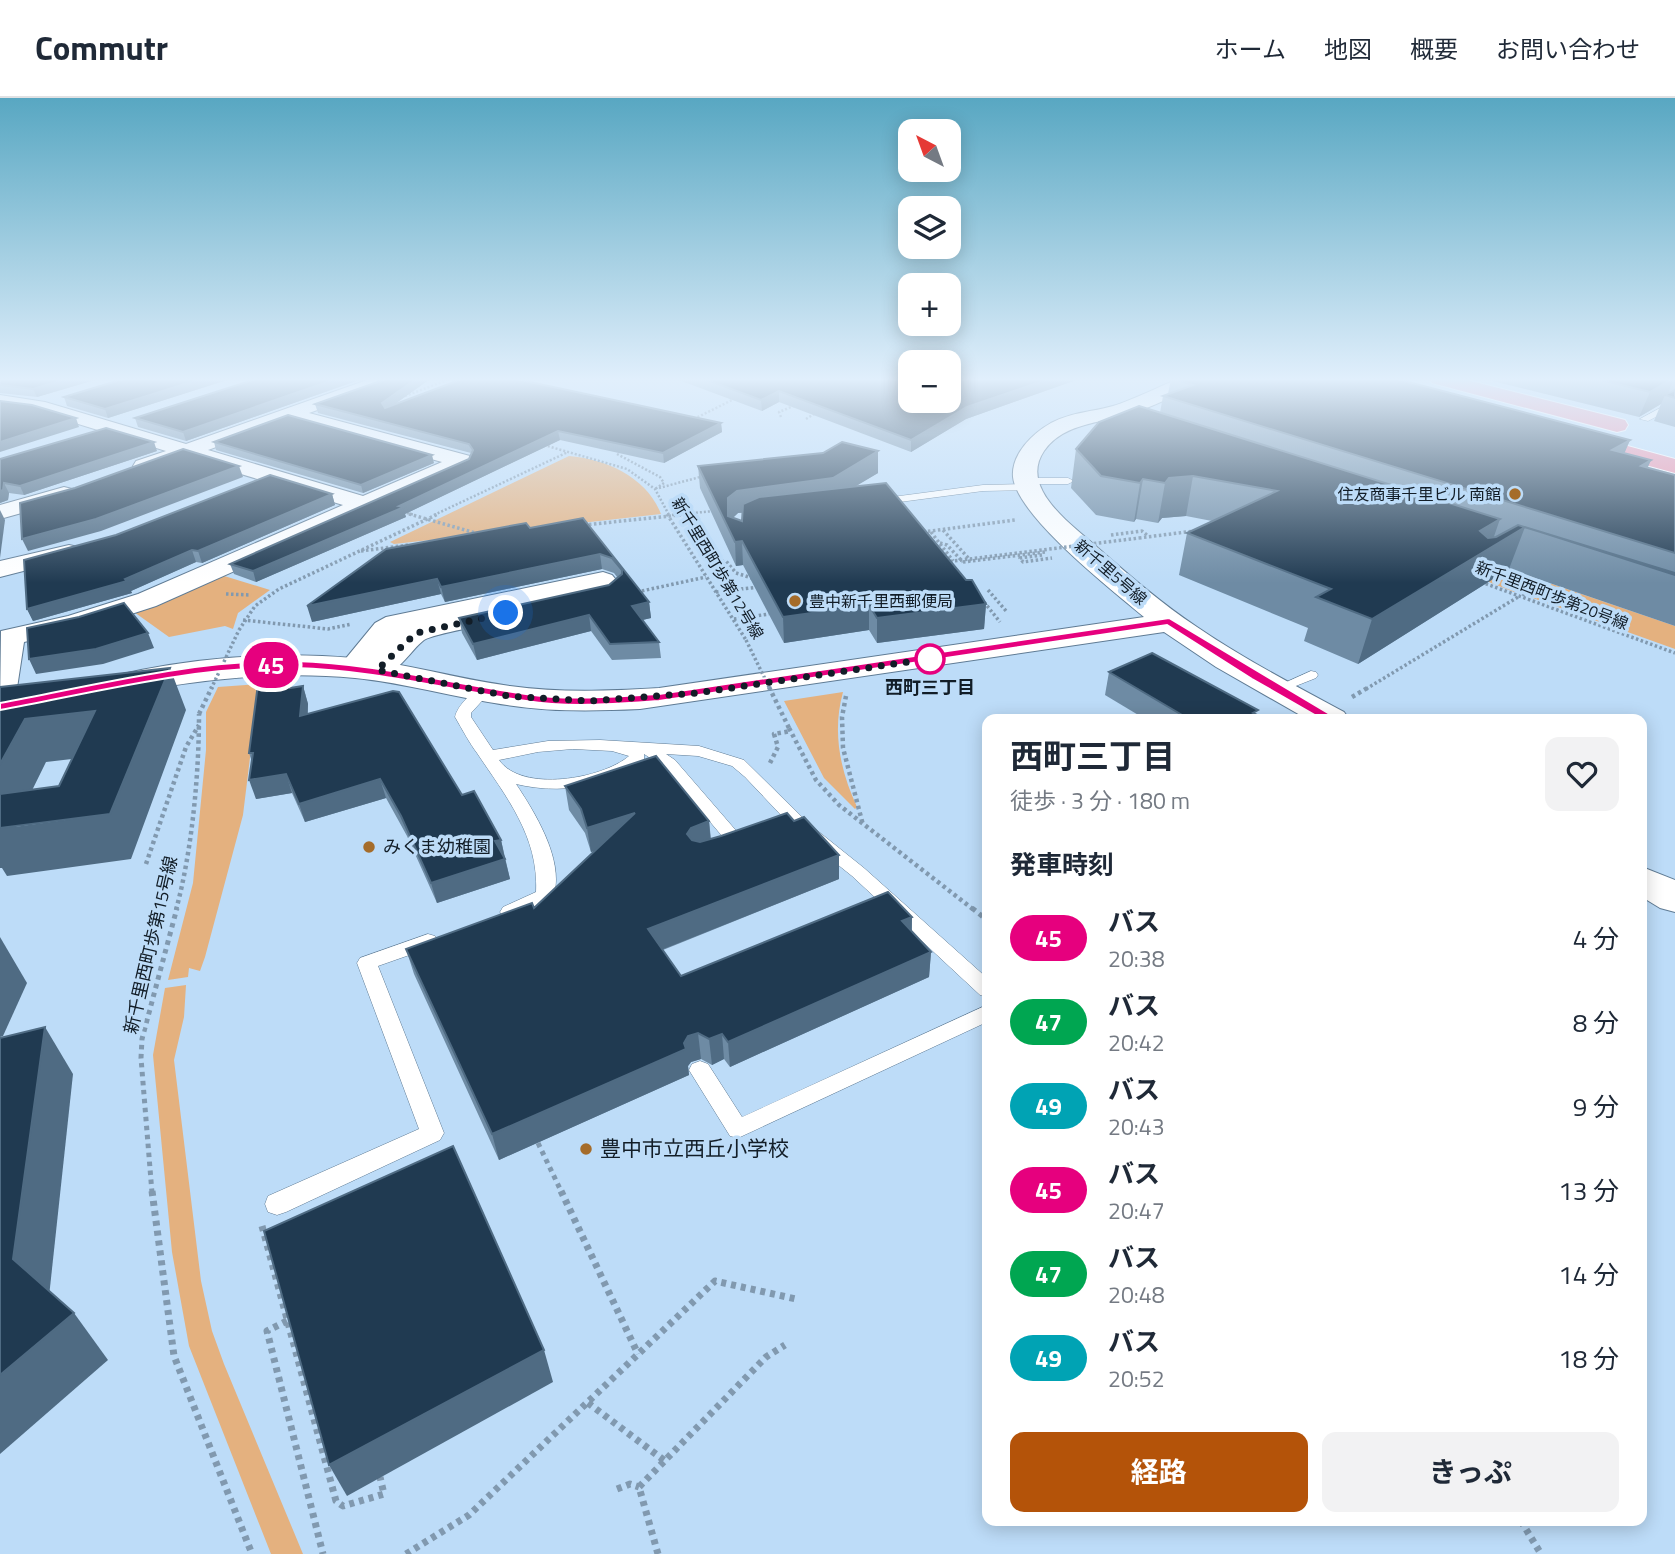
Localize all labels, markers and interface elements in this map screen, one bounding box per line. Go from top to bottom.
text: Commutr [35,23,168,73]
text: ホーム [1215,31,1286,67]
text: 地図 [1324,31,1372,67]
text: 概要 [1410,31,1458,67]
text: お問い合わせ [1496,31,1640,67]
north arrow [898,119,961,182]
map controls [898,119,961,413]
button: layers [898,196,961,259]
button: + [898,273,961,336]
button: − [898,350,961,413]
place label: 住友商事千里ビル 南館 [1337,482,1501,506]
marker: 住友商事千里ビル 南館 [1507,486,1523,502]
street label: 新千里西町歩第12号線 [666,492,770,644]
street label: 新千里5号線 [1070,534,1152,610]
street label: 新千里西町歩第20号線 [1472,555,1632,635]
place label: 豊中新千里西郵便局 [809,589,953,613]
marker: 豊中新千里西郵便局 [787,593,803,609]
your location [488,595,523,630]
line badge: 45 [240,642,302,688]
marker: 西町三丁目 [915,644,945,674]
text: 45 [258,647,284,683]
place label: 西町三丁目 [885,674,975,701]
text: 西町三丁目 [1010,731,1175,781]
button: heart [1545,737,1619,811]
text: 徒歩 · 3 分 · 180 m [1010,783,1190,818]
place label: みくま幼稚園 [383,833,491,860]
marker: みくま幼稚園 [361,839,377,855]
text: 発車時刻 [1010,845,1114,884]
street label: 新千里西町歩第15号線 [117,853,184,1037]
text: バス [1108,902,1160,941]
text: 4 分 [1573,919,1619,958]
text: 45 [1035,920,1062,956]
text: 20:38 [1108,941,1165,976]
text: バス [1108,986,1160,1025]
text: 8 分 [1573,1003,1619,1042]
text: 47 [1035,1004,1062,1040]
text: 20:42 [1108,1025,1165,1060]
text: バス [1108,1070,1160,1109]
text: 9 分 [1573,1087,1619,1126]
text: 49 [1035,1088,1062,1124]
text: 20:43 [1108,1109,1165,1144]
place label: 豊中市立西丘小学校 [600,1132,789,1164]
marker: 豊中市立西丘小学校 [578,1141,594,1157]
text: バス [1108,1154,1160,1193]
text: 13 分 [1558,1171,1619,1210]
text: 45 [1035,1172,1062,1208]
text: 20:47 [1108,1193,1165,1228]
text: バス [1108,1238,1160,1277]
text: 14 分 [1558,1255,1619,1294]
text: 47 [1035,1256,1062,1292]
text: 20:48 [1108,1277,1165,1312]
text: バス [1108,1322,1160,1361]
text: 18 分 [1558,1339,1619,1378]
text: 49 [1035,1340,1062,1376]
text: 20:52 [1108,1361,1165,1396]
button: 経路 [1010,1432,1308,1512]
button: きっぷ [1322,1432,1619,1512]

